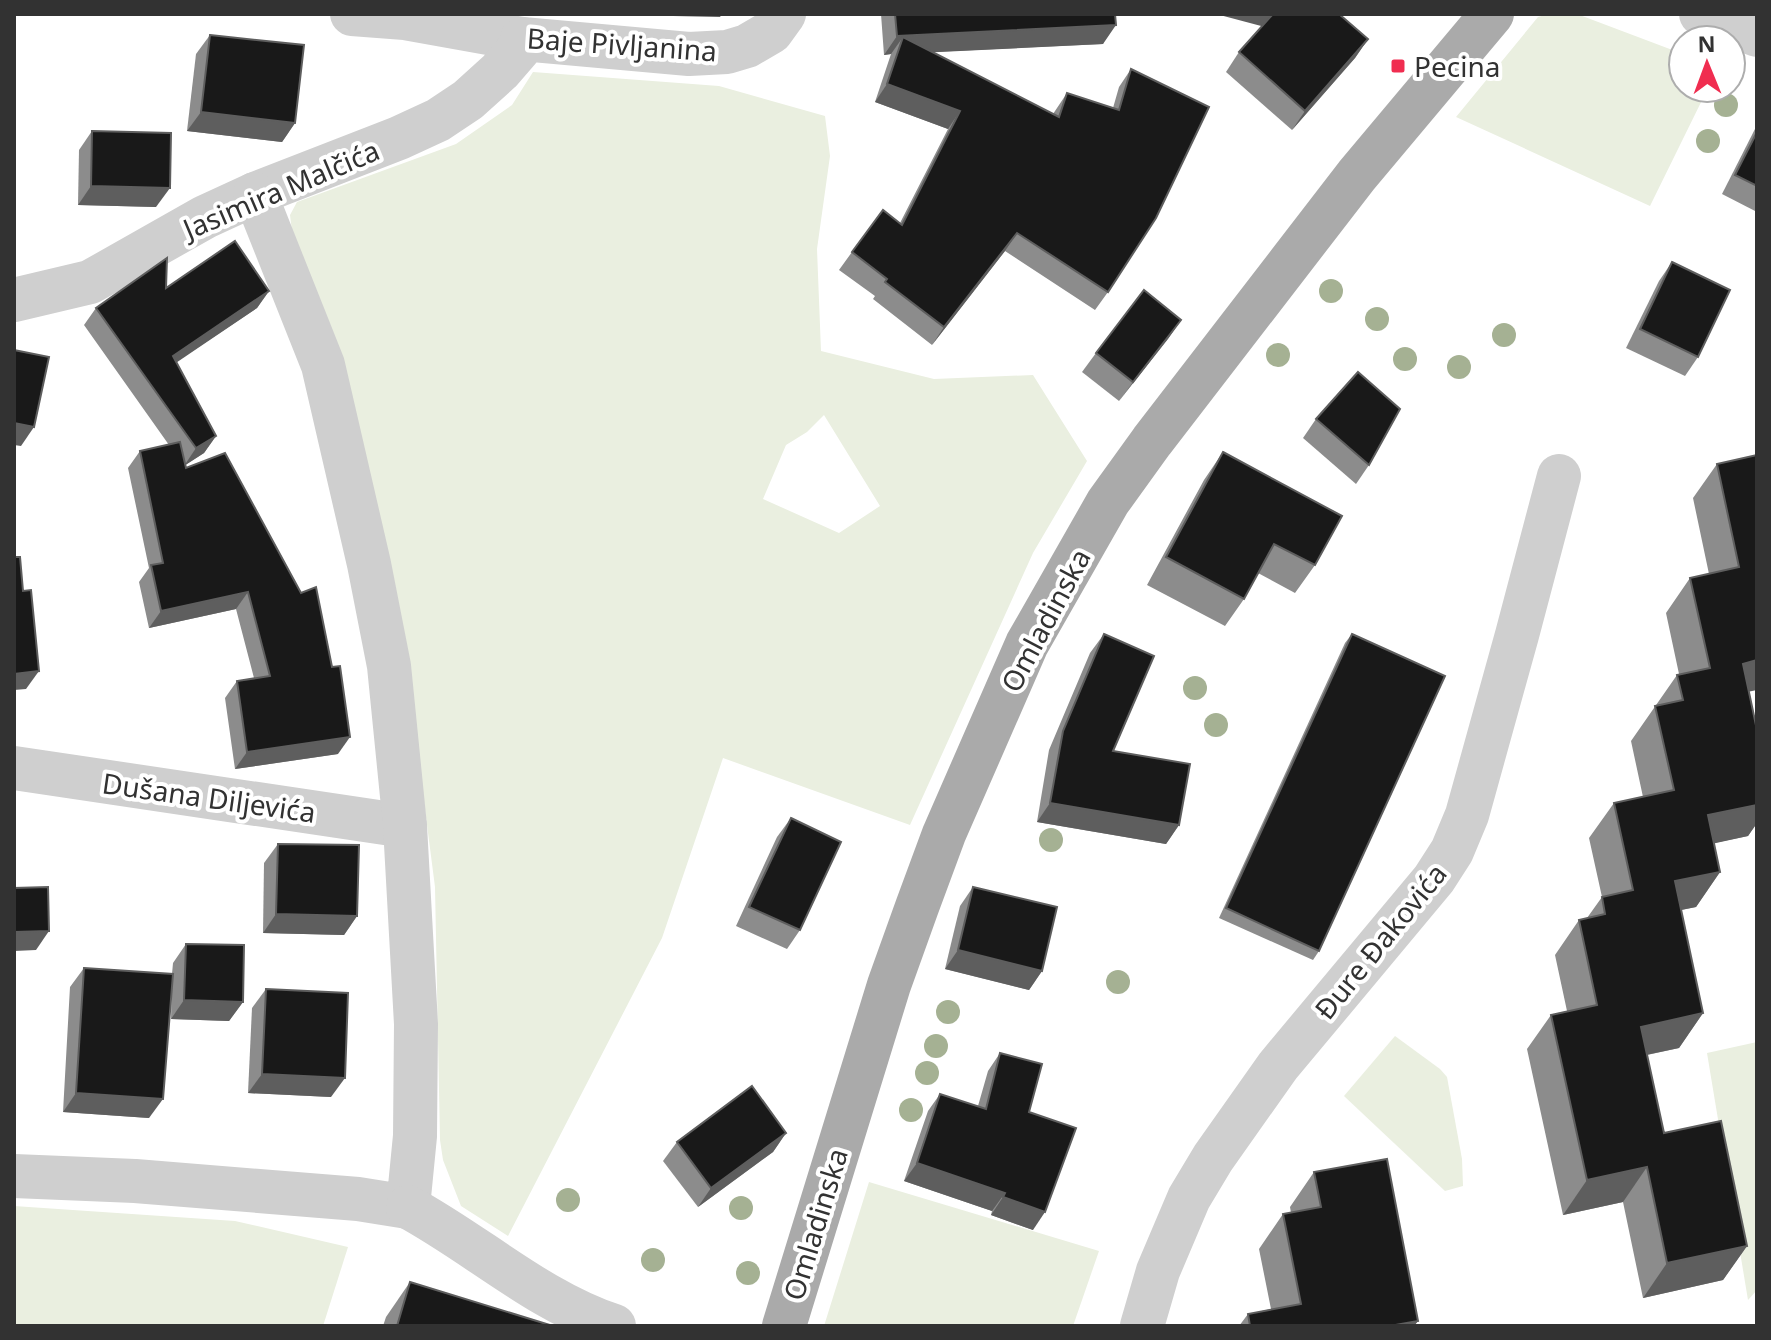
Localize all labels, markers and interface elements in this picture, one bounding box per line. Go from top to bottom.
street label: Baje Pivljanina [526,18,718,70]
north arrow [1667,24,1747,104]
text: N [1697,28,1716,58]
place label: Pecina [1414,47,1500,85]
marker: Pecina [1389,57,1407,75]
street label: Jasimira Malčića [174,131,385,249]
street label: Omladinska [991,542,1099,698]
street label: Dušana Diljevića [100,763,318,831]
street label: Đure Đakovića [1305,855,1455,1027]
street label: Omladinska [774,1143,856,1305]

